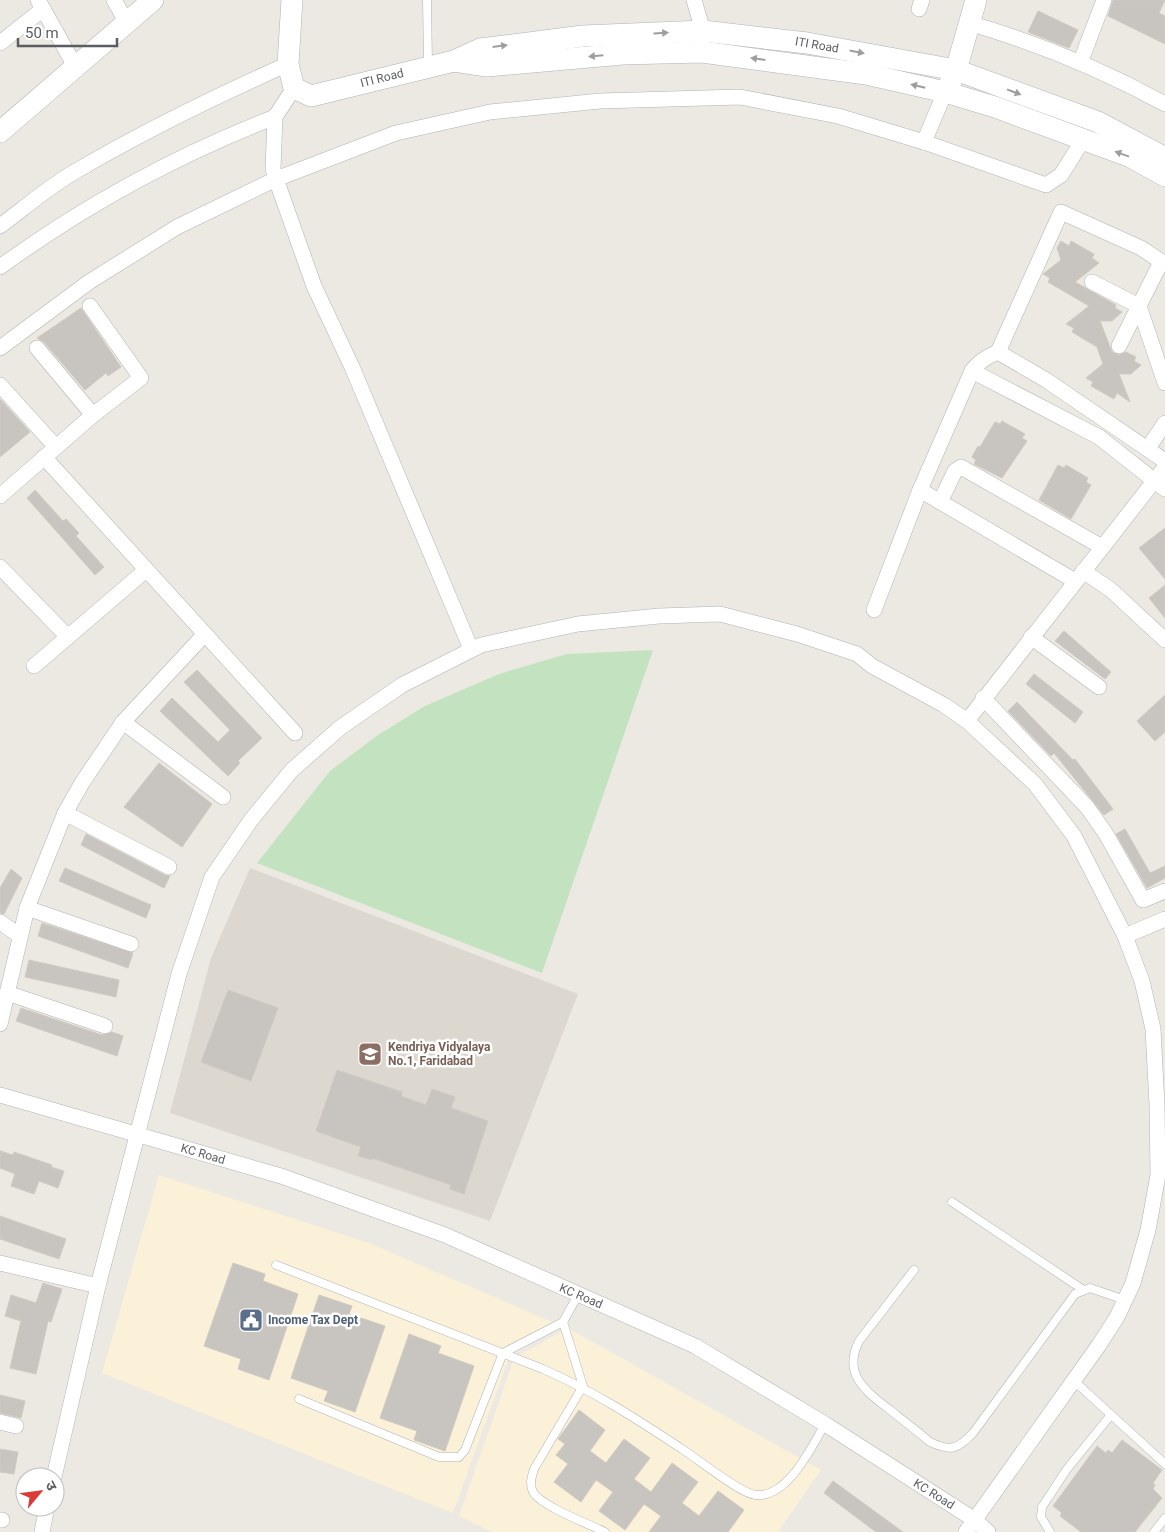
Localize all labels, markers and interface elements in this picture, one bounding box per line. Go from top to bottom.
scale bar [18,15,116,47]
text: 50 m [25,24,59,42]
one-way arrow [654,28,670,36]
street label: ITI Road [794,34,840,56]
one-way arrow [492,42,508,50]
one-way arrow [850,49,866,57]
one-way arrow [588,53,604,61]
one-way arrow [749,55,765,63]
street label: ITI Road [359,66,405,90]
one-way arrow [910,82,926,90]
one-way arrow [1007,88,1022,96]
one-way arrow [1114,150,1129,157]
place label: Kendriya Vidyalaya No.1, Faridabad [388,1040,491,1068]
school or university icon: Kendriya Vidyalaya No.1, Faridabad [357,1041,383,1067]
street label: KC Road [179,1141,227,1167]
street label: KC Road [557,1281,605,1311]
public building icon: Income Tax Dept [238,1307,264,1333]
place label: Income Tax Dept [268,1313,358,1327]
north arrow [15,1467,65,1517]
street label: KC Road [911,1476,957,1512]
text: उ [42,1478,61,1494]

